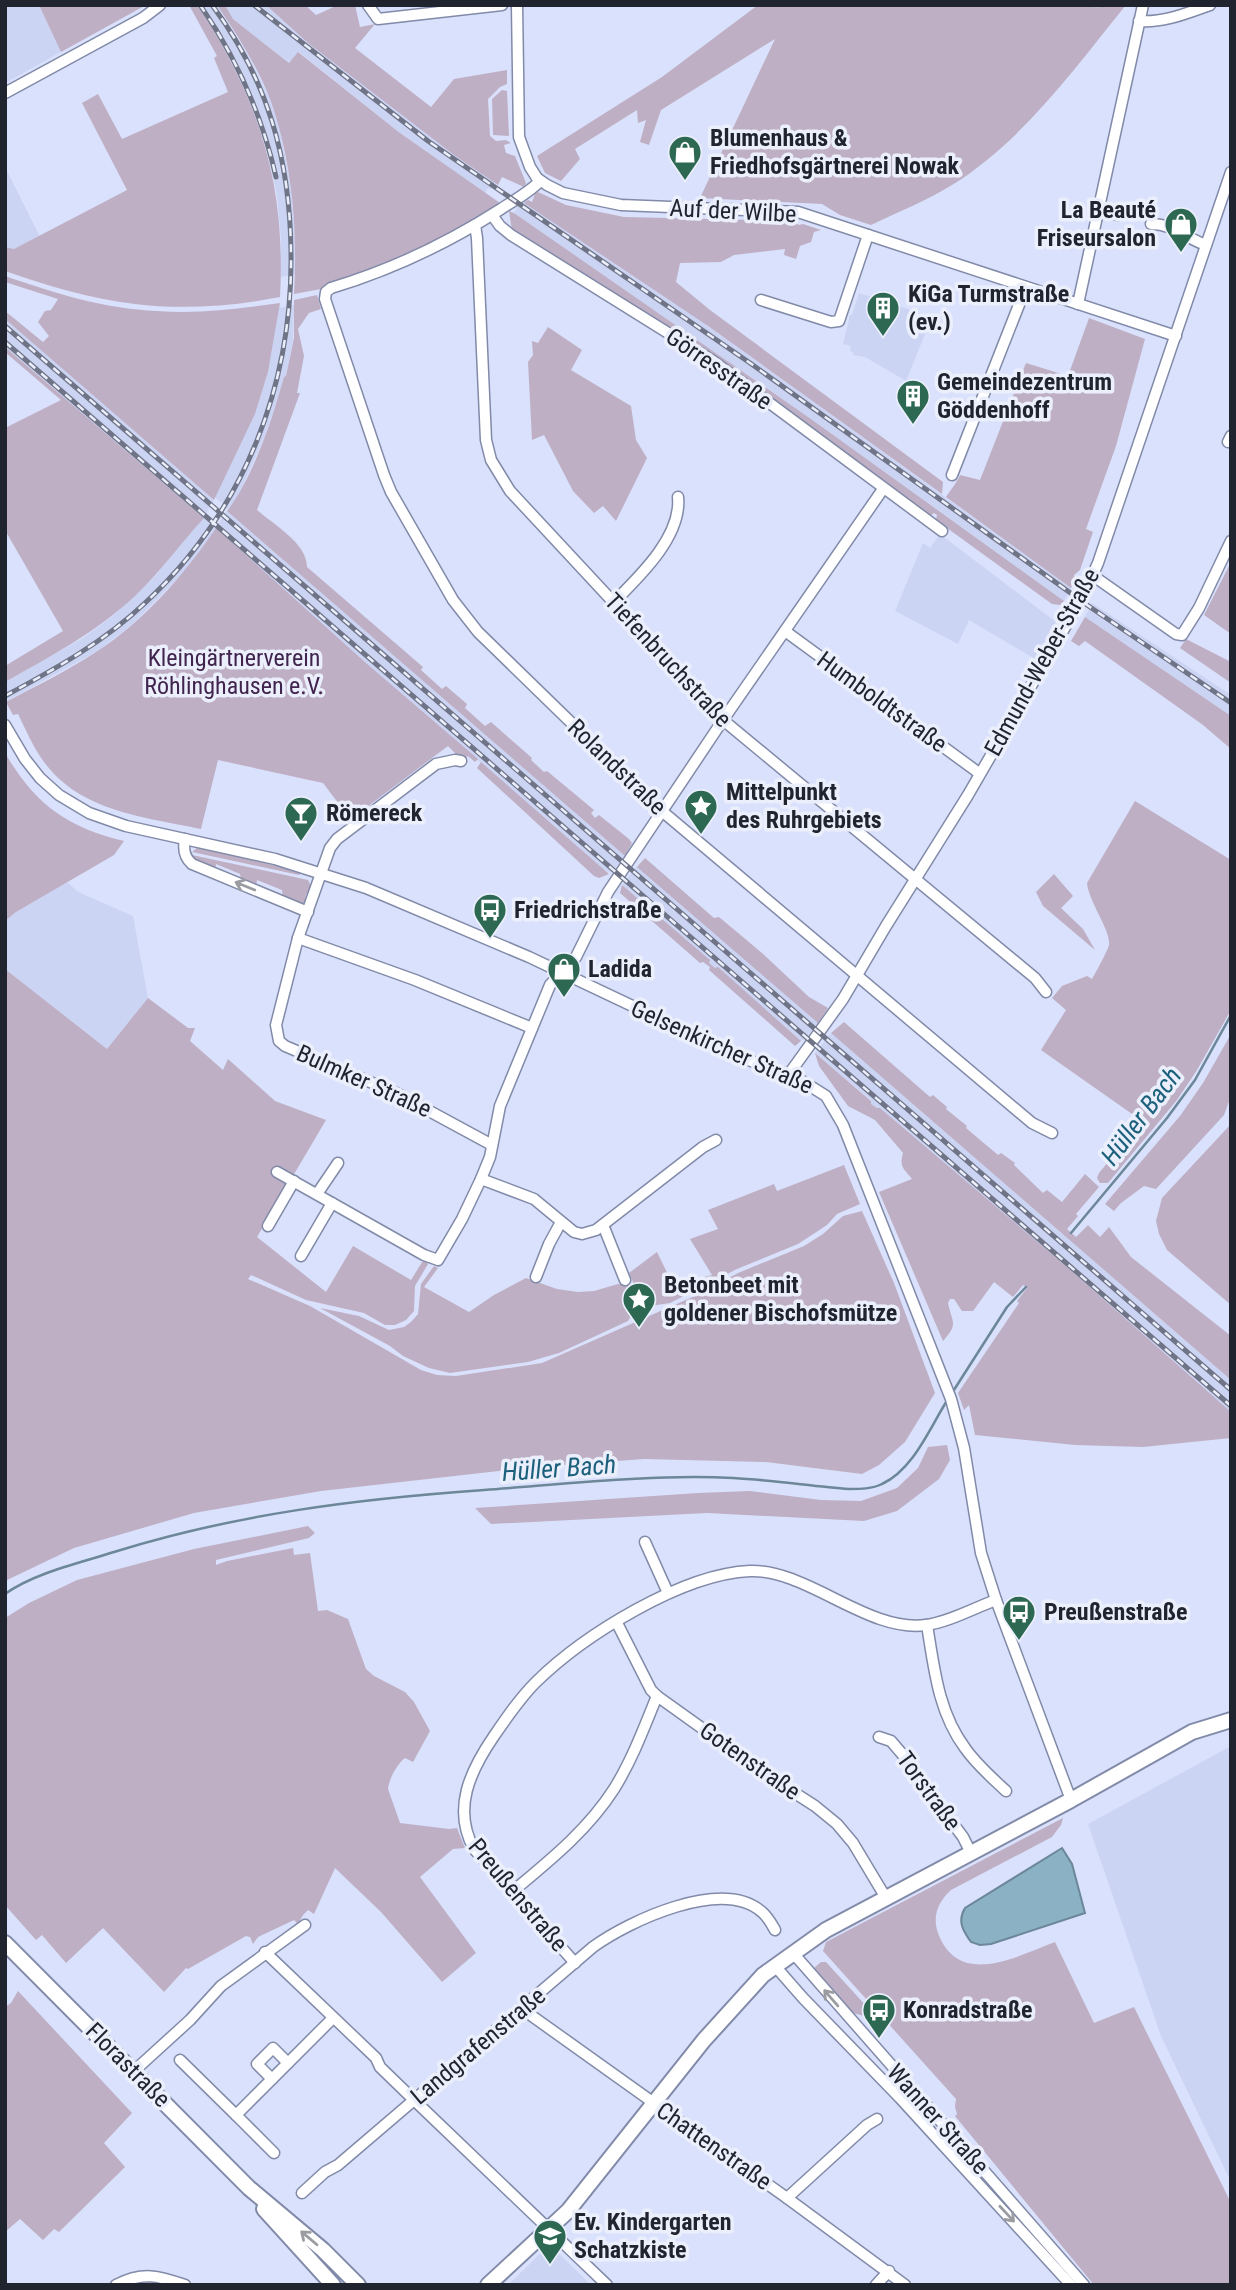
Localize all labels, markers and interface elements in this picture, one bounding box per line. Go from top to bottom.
place label: Blumenhaus & Friedhofsgärtnerei Nowak [710,124,960,180]
shop icon: Blumenhaus & Friedhofsgärtnerei Nowak [666,133,704,182]
street label: Auf der Wilbe [669,194,797,228]
place label: La Beauté Friseursalon [1037,196,1156,252]
shop icon: La Beauté Friseursalon [1162,205,1200,254]
place label: KiGa Turmstraße (ev.) [908,280,1069,336]
building icon: KiGa Turmstraße (ev.) [864,289,902,338]
street label: Görresstraße [661,322,777,416]
place label: Gemeindezentrum Göddenhoff [937,368,1112,424]
building icon: Gemeindezentrum Göddenhoff [894,377,932,426]
street label: Edmund-Weber-Straße [979,563,1105,761]
street label: Tiefenbruchstraße [599,587,737,733]
park label: Kleingärtnerverein Röhlinghausen e.V. [144,644,324,700]
street label: Humboldtstraße [812,646,952,758]
street label: Rolandstraße [562,713,672,821]
place label: Mittelpunkt des Ruhrgebiets [726,778,882,834]
place icon: Mittelpunkt des Ruhrgebiets [682,787,720,836]
bar icon: Römereck [282,794,320,843]
place label: Römereck [326,799,423,827]
one-way arrow [234,879,256,892]
bus stop icon: Friedrichstraße [471,891,509,940]
place label: Friedrichstraße [514,896,661,924]
shop icon: Ladida [545,950,583,999]
place label: Ladida [588,955,652,983]
street label: Gelsenkircher Straße [627,994,817,1100]
street label: Bulmker Straße [292,1039,436,1123]
water label: Hüller Bach [1095,1061,1187,1171]
place label: Betonbeet mit goldener Bischofsmütze [664,1271,897,1327]
place icon: Betonbeet mit goldener Bischofsmütze [620,1280,658,1329]
water label: Hüller Bach [501,1449,617,1487]
bus stop icon: Preußenstraße [1000,1593,1038,1642]
place label: Preußenstraße [1044,1598,1187,1626]
street label: Gotenstraße [694,1716,806,1806]
street label: Torstraße [891,1746,967,1836]
street label: Preußenstraße [463,1833,573,1957]
street label: Landgrafenstraße [405,1982,551,2110]
one-way arrow [823,1989,839,2007]
bus stop icon: Konradstraße [860,1991,898,2040]
place label: Konradstraße [903,1996,1033,2024]
street label: Florastraße [80,2017,176,2113]
street label: Wanner Straße [881,2058,995,2180]
street label: Chattenstraße [651,2096,777,2196]
one-way arrow [998,2206,1015,2223]
place label: Ev. Kindergarten Schatzkiste [574,2208,732,2264]
school or university icon: Ev. Kindergarten Schatzkiste [531,2217,569,2266]
one-way arrow [300,2230,318,2246]

